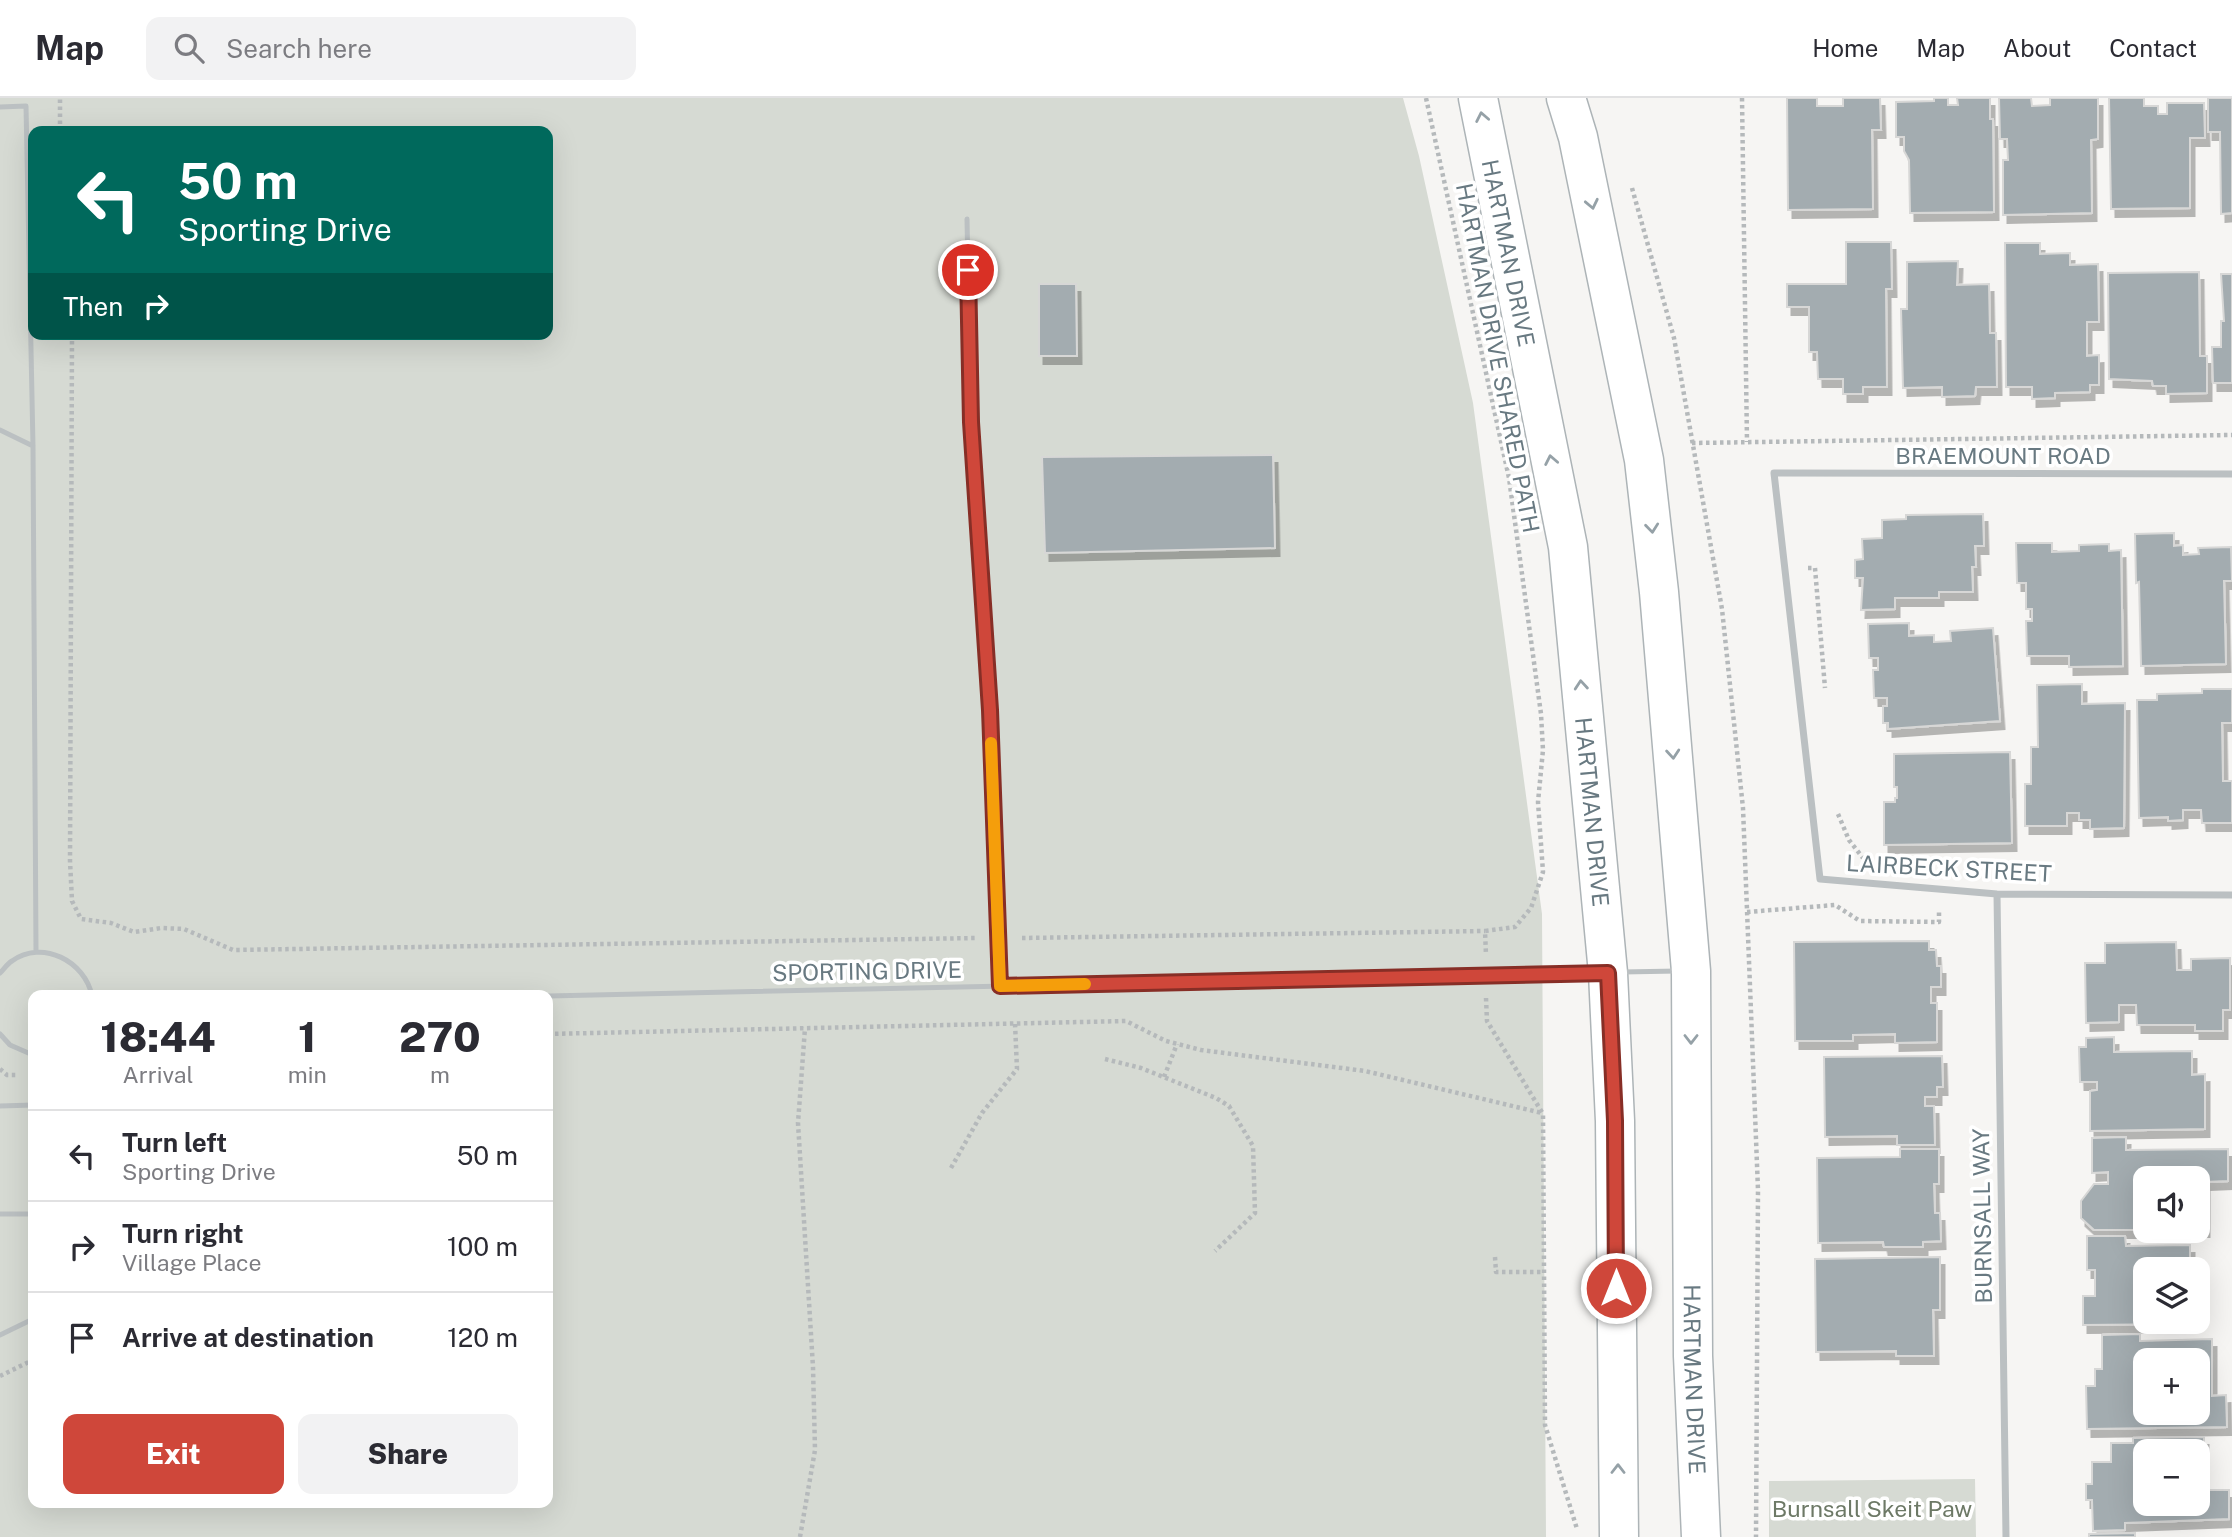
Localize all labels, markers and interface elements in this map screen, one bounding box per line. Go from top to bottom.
search box [146,17,636,80]
text: Map [35,29,104,67]
icon: search [170,29,208,67]
text: Search here [226,33,372,64]
text: Home [1812,34,1878,62]
text: Map [1916,34,1965,62]
text: About [2003,34,2071,62]
text: Contact [2109,34,2197,62]
one-way arrow [1475,111,1490,123]
text: 50 m [178,152,298,210]
icon: left [63,154,154,245]
street label: HARTMAN DRIVE [1477,157,1541,349]
street label: HARTMAN DRIVE SHARED PATH [1451,181,1545,535]
one-way arrow [1583,198,1598,210]
text: Sporting Drive [178,211,392,248]
pin [938,240,998,300]
icon: arrive [949,251,987,289]
icon: right [137,287,175,325]
text: Then [63,291,123,322]
street label: BRAEMOUNT ROAD [1895,442,2111,469]
one-way arrow [1544,454,1559,466]
one-way arrow [1644,522,1659,533]
one-way arrow [1574,680,1589,691]
street label: HARTMAN DRIVE [1571,716,1615,908]
one-way arrow [1665,749,1680,760]
street label: LAIRBECK STREET [1845,849,2053,887]
street label: SPORTING DRIVE [772,956,962,986]
text: 18:44 [100,1012,216,1061]
text: 1 [298,1012,317,1061]
text: 270 [399,1012,481,1061]
one-way arrow [1683,1034,1699,1045]
text: Arrival [122,1061,193,1088]
text: min [288,1061,327,1088]
text: m [430,1061,450,1088]
text: Turn left [122,1127,227,1158]
street label: BURNSALL WAY [1967,1128,1997,1304]
icon: left [63,1137,101,1175]
text: 50 m [457,1140,518,1171]
text: Sporting Drive [122,1158,276,1185]
map controls [2133,1166,2210,1516]
button: sound [2133,1166,2210,1243]
text: Turn right [122,1218,244,1249]
icon: right [63,1228,101,1266]
text: 100 m [447,1231,518,1262]
text: Village Place [122,1249,262,1276]
position arrow [1579,1251,1653,1325]
button: layers [2133,1257,2210,1334]
street label: HARTMAN DRIVE [1679,1284,1712,1475]
icon: arrive [63,1319,101,1357]
text: Arrive at destination [122,1322,374,1353]
text: 120 m [447,1322,518,1353]
button: + [2133,1348,2210,1425]
button: Exit [63,1414,284,1494]
button: Share [298,1414,518,1494]
button: − [2133,1439,2210,1516]
one-way arrow [1610,1463,1626,1474]
park label: Burnsall Skeit Paw [1772,1495,1972,1522]

